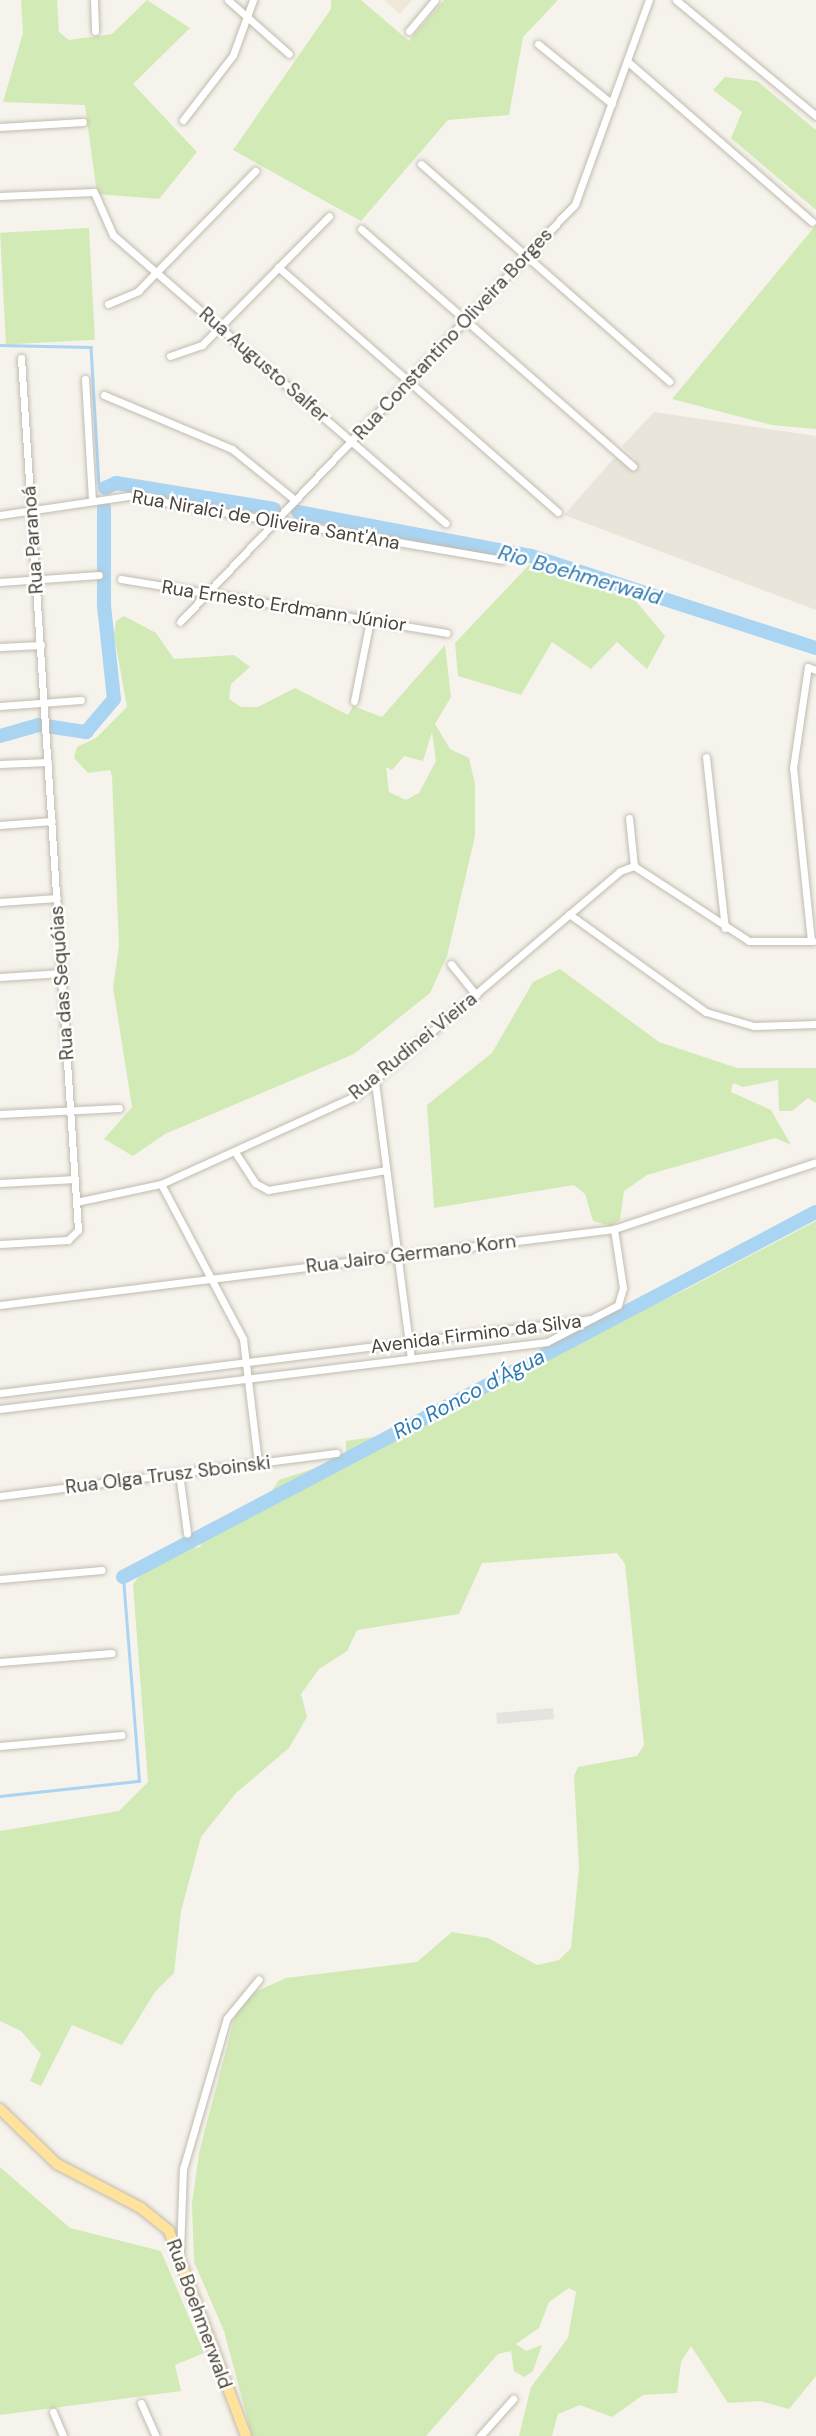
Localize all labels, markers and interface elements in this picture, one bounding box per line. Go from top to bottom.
street label: Rua Constantino Oliveira Borges [349,223,557,445]
street label: Rua Augusto Salfer [194,302,334,428]
street label: Rua Paranoá [18,485,48,595]
street label: Rua Niralci de Oliveira Sant'Ana [130,485,402,555]
water label: Rio Boehmerwald [495,540,665,610]
street label: Rua Ernesto Erdmann Júnior [160,575,408,637]
street label: Rua das Sequóias [45,905,79,1061]
street label: Rua Rudinei Vieira [345,988,481,1104]
street label: Rua Jairo Germano Korn [305,1230,517,1278]
street label: Avenida Firmino da Silva [369,1310,583,1358]
water label: Rio Ronco d'Água [389,1343,549,1445]
street label: Rua Olga Trusz Sboinski [64,1451,272,1499]
street label: Rua Boehmerwald [161,2236,237,2392]

